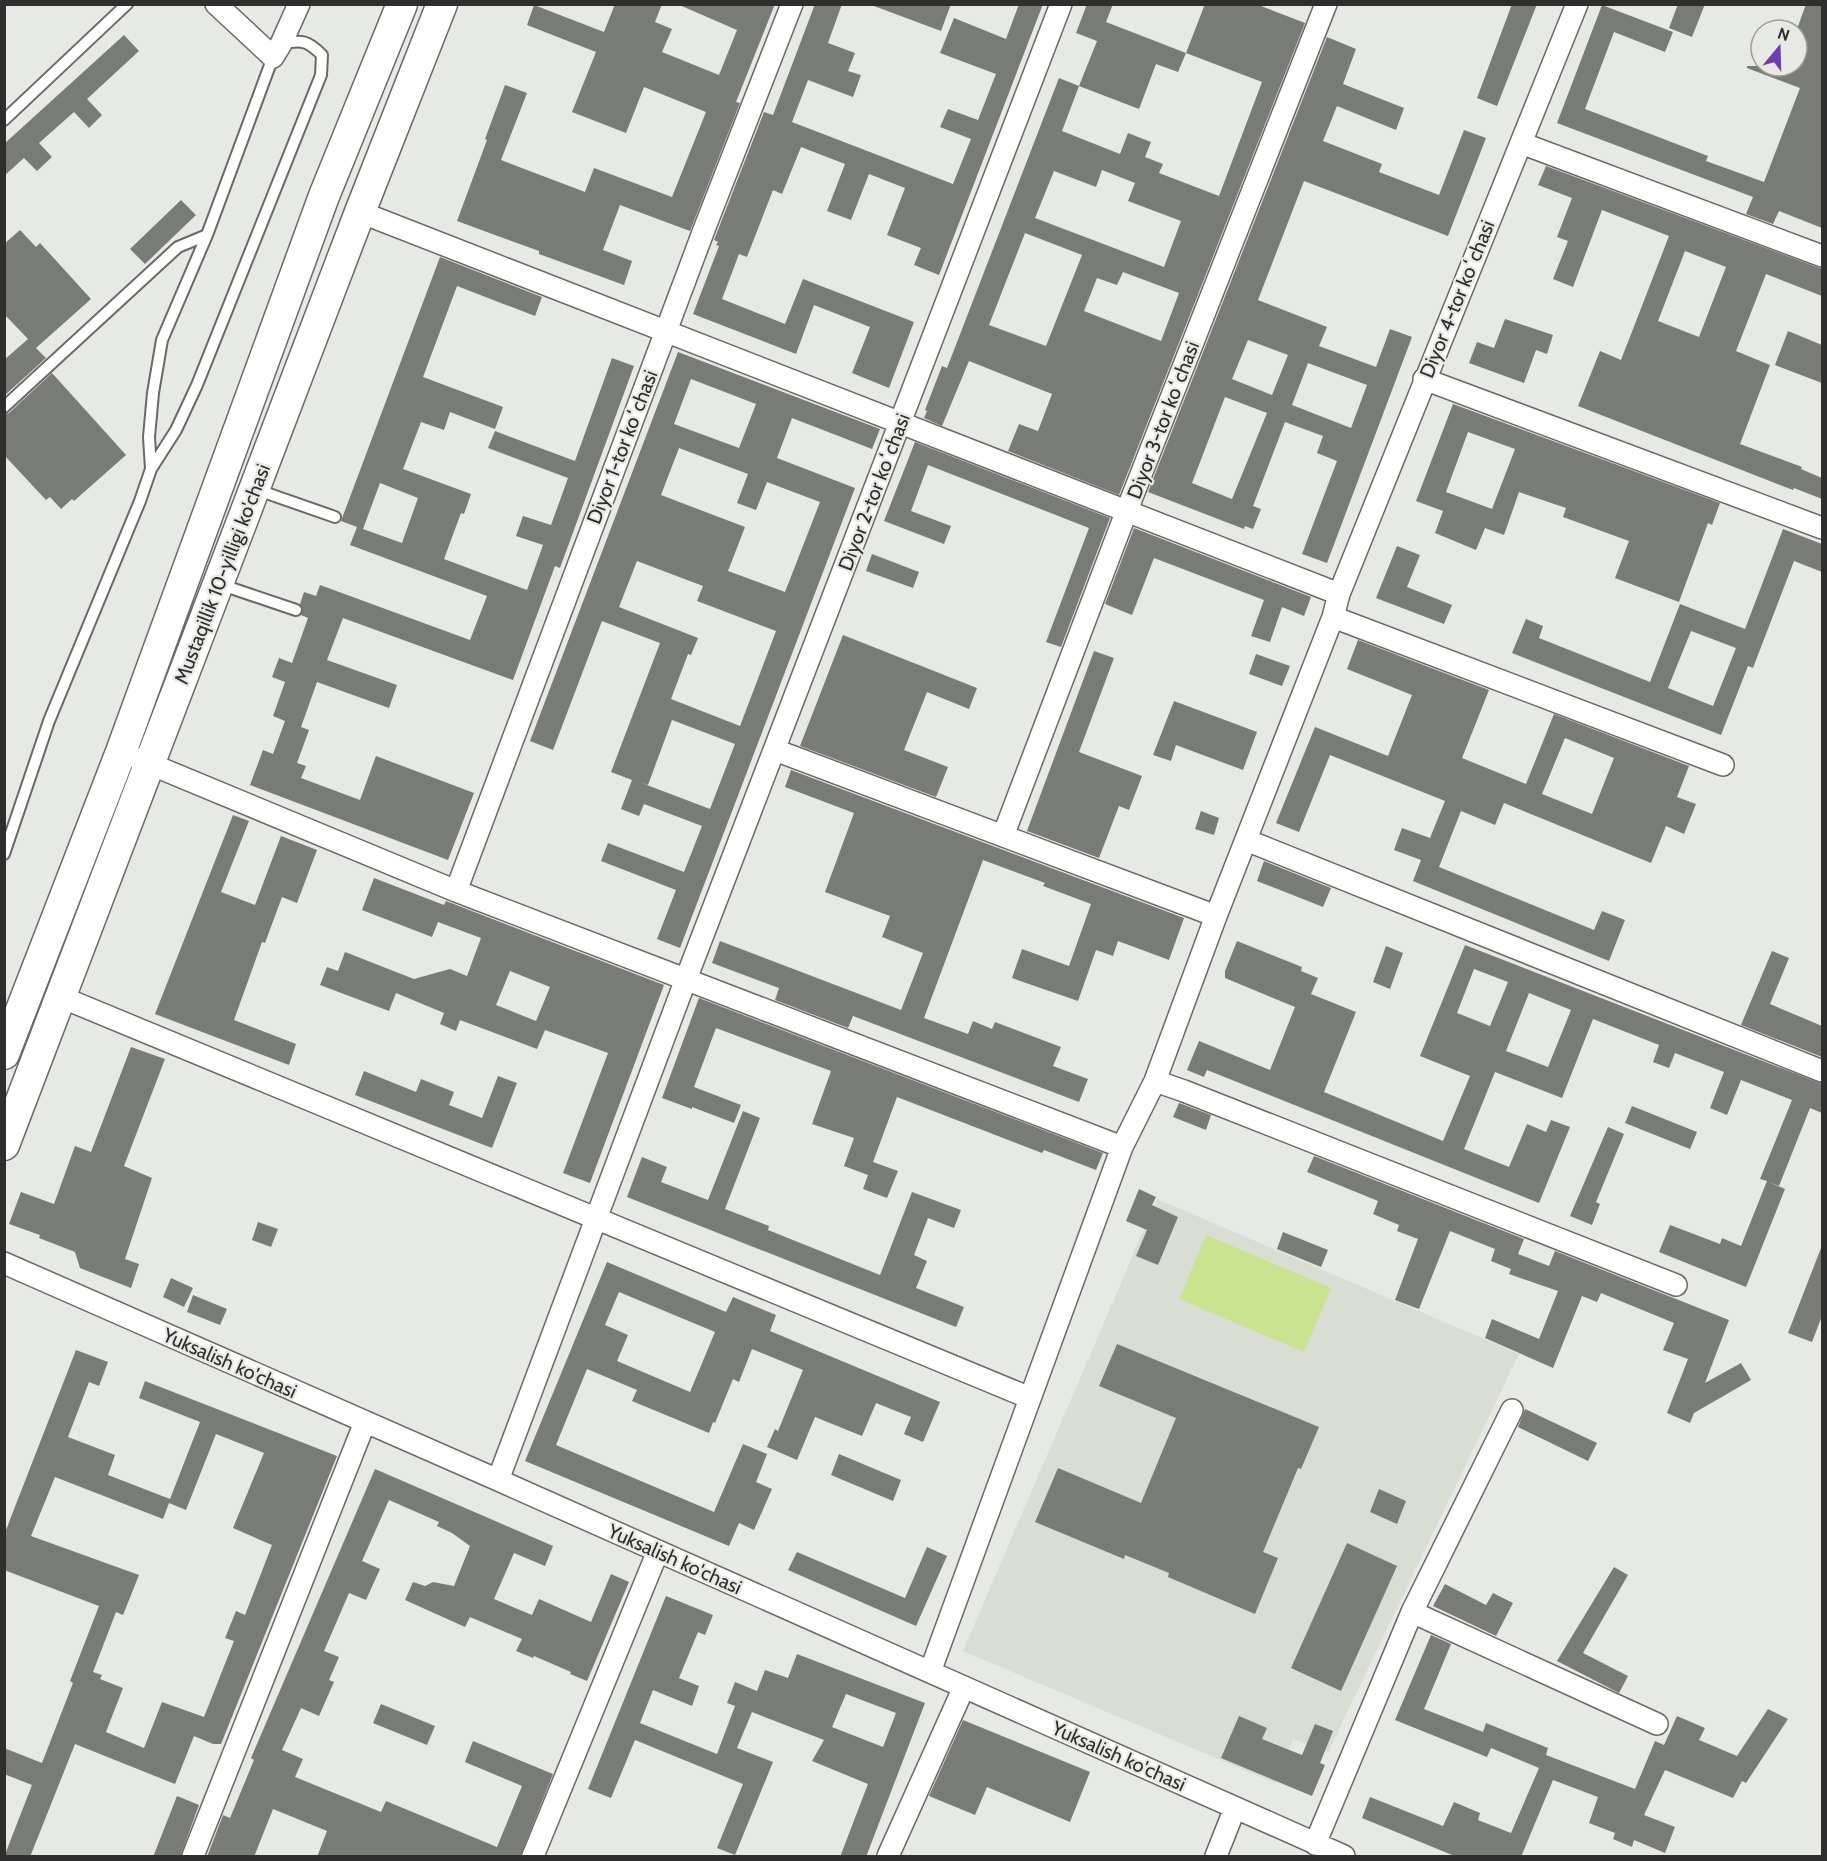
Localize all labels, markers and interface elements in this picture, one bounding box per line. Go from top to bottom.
north arrow [1749,18,1809,78]
text: N [1775,23,1792,45]
street label: Diyor 4-tor koʻchasi [1414,217,1500,381]
street label: Diyor 3-tor koʻchasi [1122,338,1204,502]
street label: Diyor 1-tor koʻchasi [582,367,662,527]
street label: Diyor 2-tor koʻchasi [833,410,915,574]
street label: Mustaqillik 10-yilligi ko'chasi [169,461,275,687]
street label: Yuksalish ko'chasi [158,1322,301,1403]
street label: Yuksalish ko'chasi [603,1518,746,1599]
street label: Yuksalish ko'chasi [1047,1715,1190,1796]

